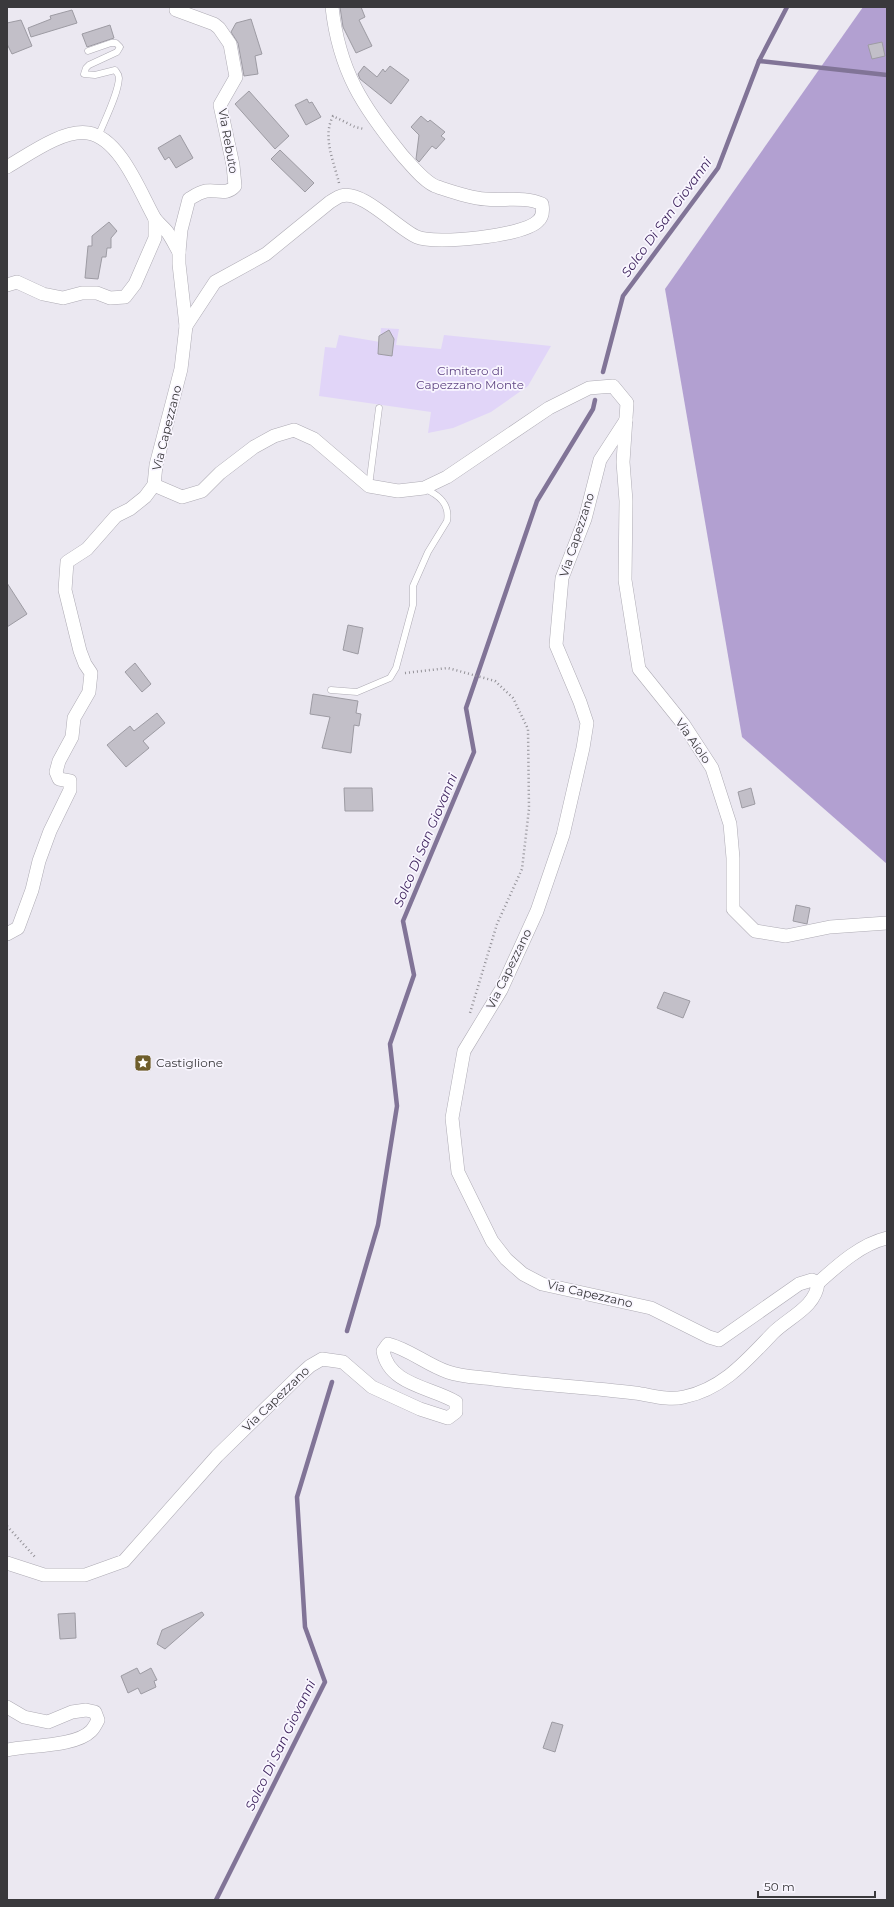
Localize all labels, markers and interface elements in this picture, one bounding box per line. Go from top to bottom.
street label: Via Rebuto [215,107,242,175]
water label: Solco Di San Giovanni [617,154,715,280]
park label: Cimitero di Capezzano Monte [416,363,524,392]
street label: Via Capezzano [149,384,184,472]
street label: Via Capezzano [556,491,597,579]
street label: Via Aiolo [672,715,714,766]
water label: Solco Di San Giovanni [390,770,461,909]
street label: Via Capezzano [483,926,534,1011]
place icon: Castiglione [133,1053,153,1073]
place label: Castiglione [156,1055,223,1070]
street label: Via Capezzano [546,1276,634,1311]
street label: Via Capezzano [239,1363,312,1434]
water label: Solco Di San Giovanni [241,1677,319,1813]
scale bar [758,1873,875,1899]
text: 50 m [764,1879,795,1894]

